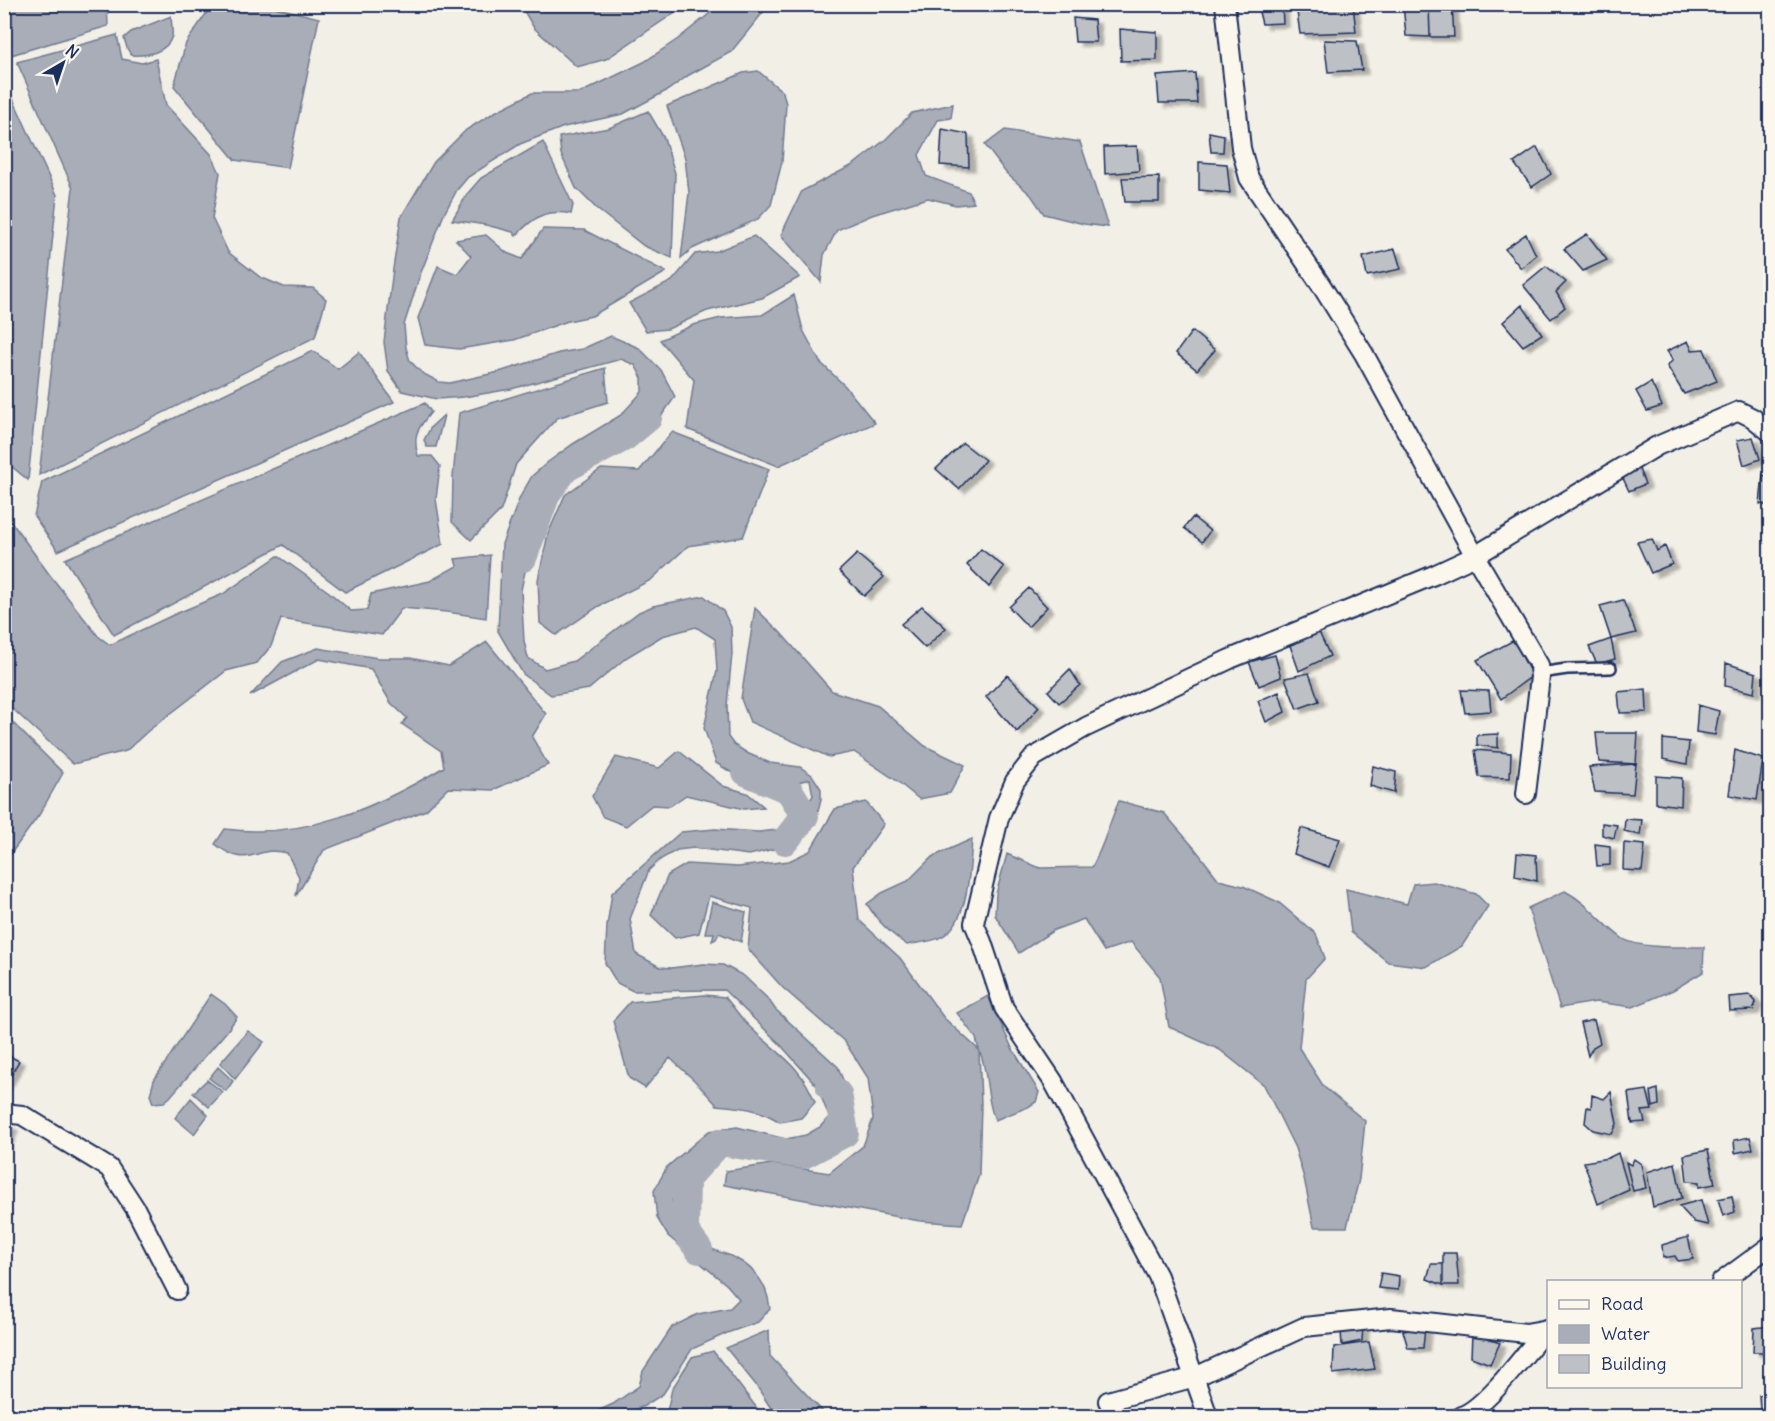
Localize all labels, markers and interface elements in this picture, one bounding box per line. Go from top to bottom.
north arrow [33,33,93,93]
text: N [62,40,83,63]
legend [1547,1280,1742,1388]
text: Road [1601,1292,1644,1315]
text: Water [1601,1322,1651,1345]
text: Building [1601,1352,1666,1375]

